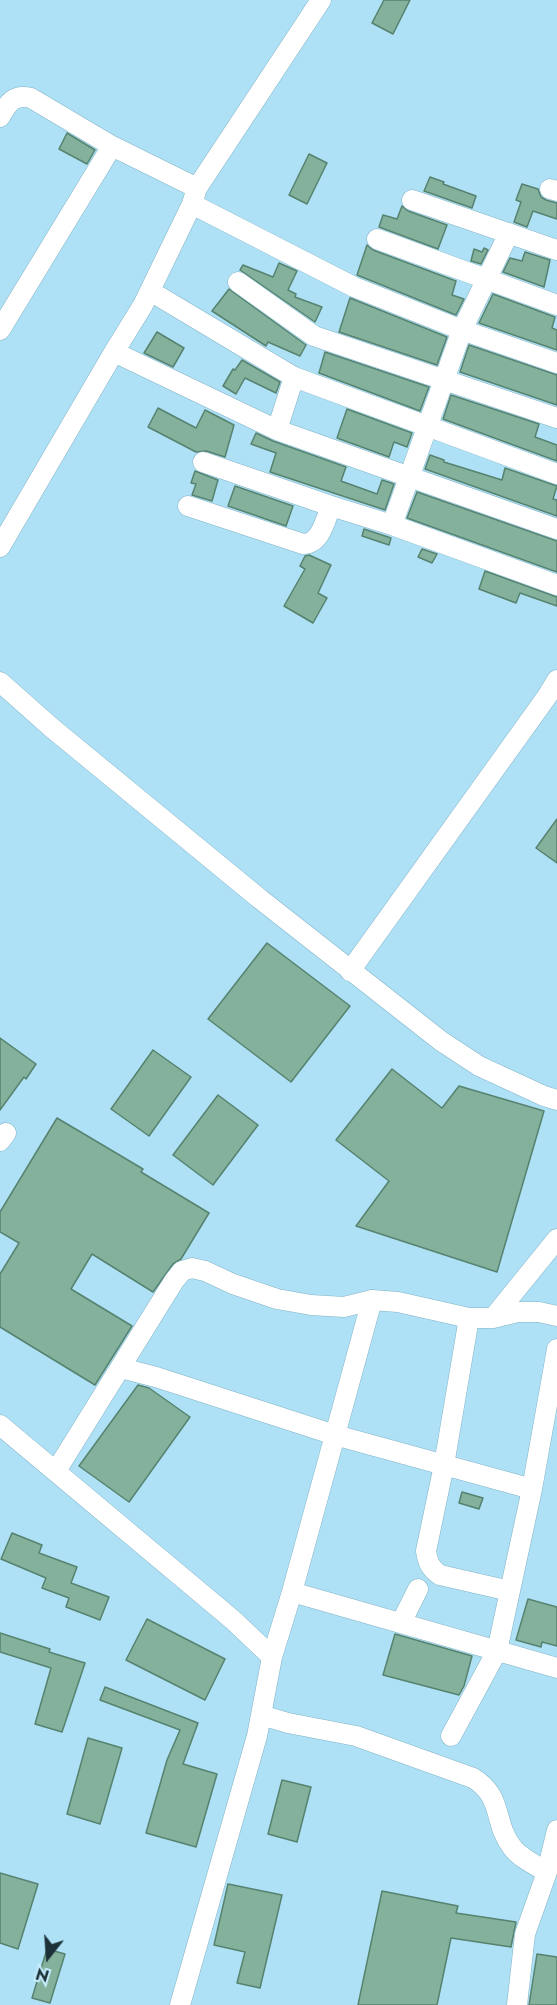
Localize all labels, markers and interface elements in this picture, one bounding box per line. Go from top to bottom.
north arrow [18,1927,78,1987]
text: N [33,1962,52,1988]

